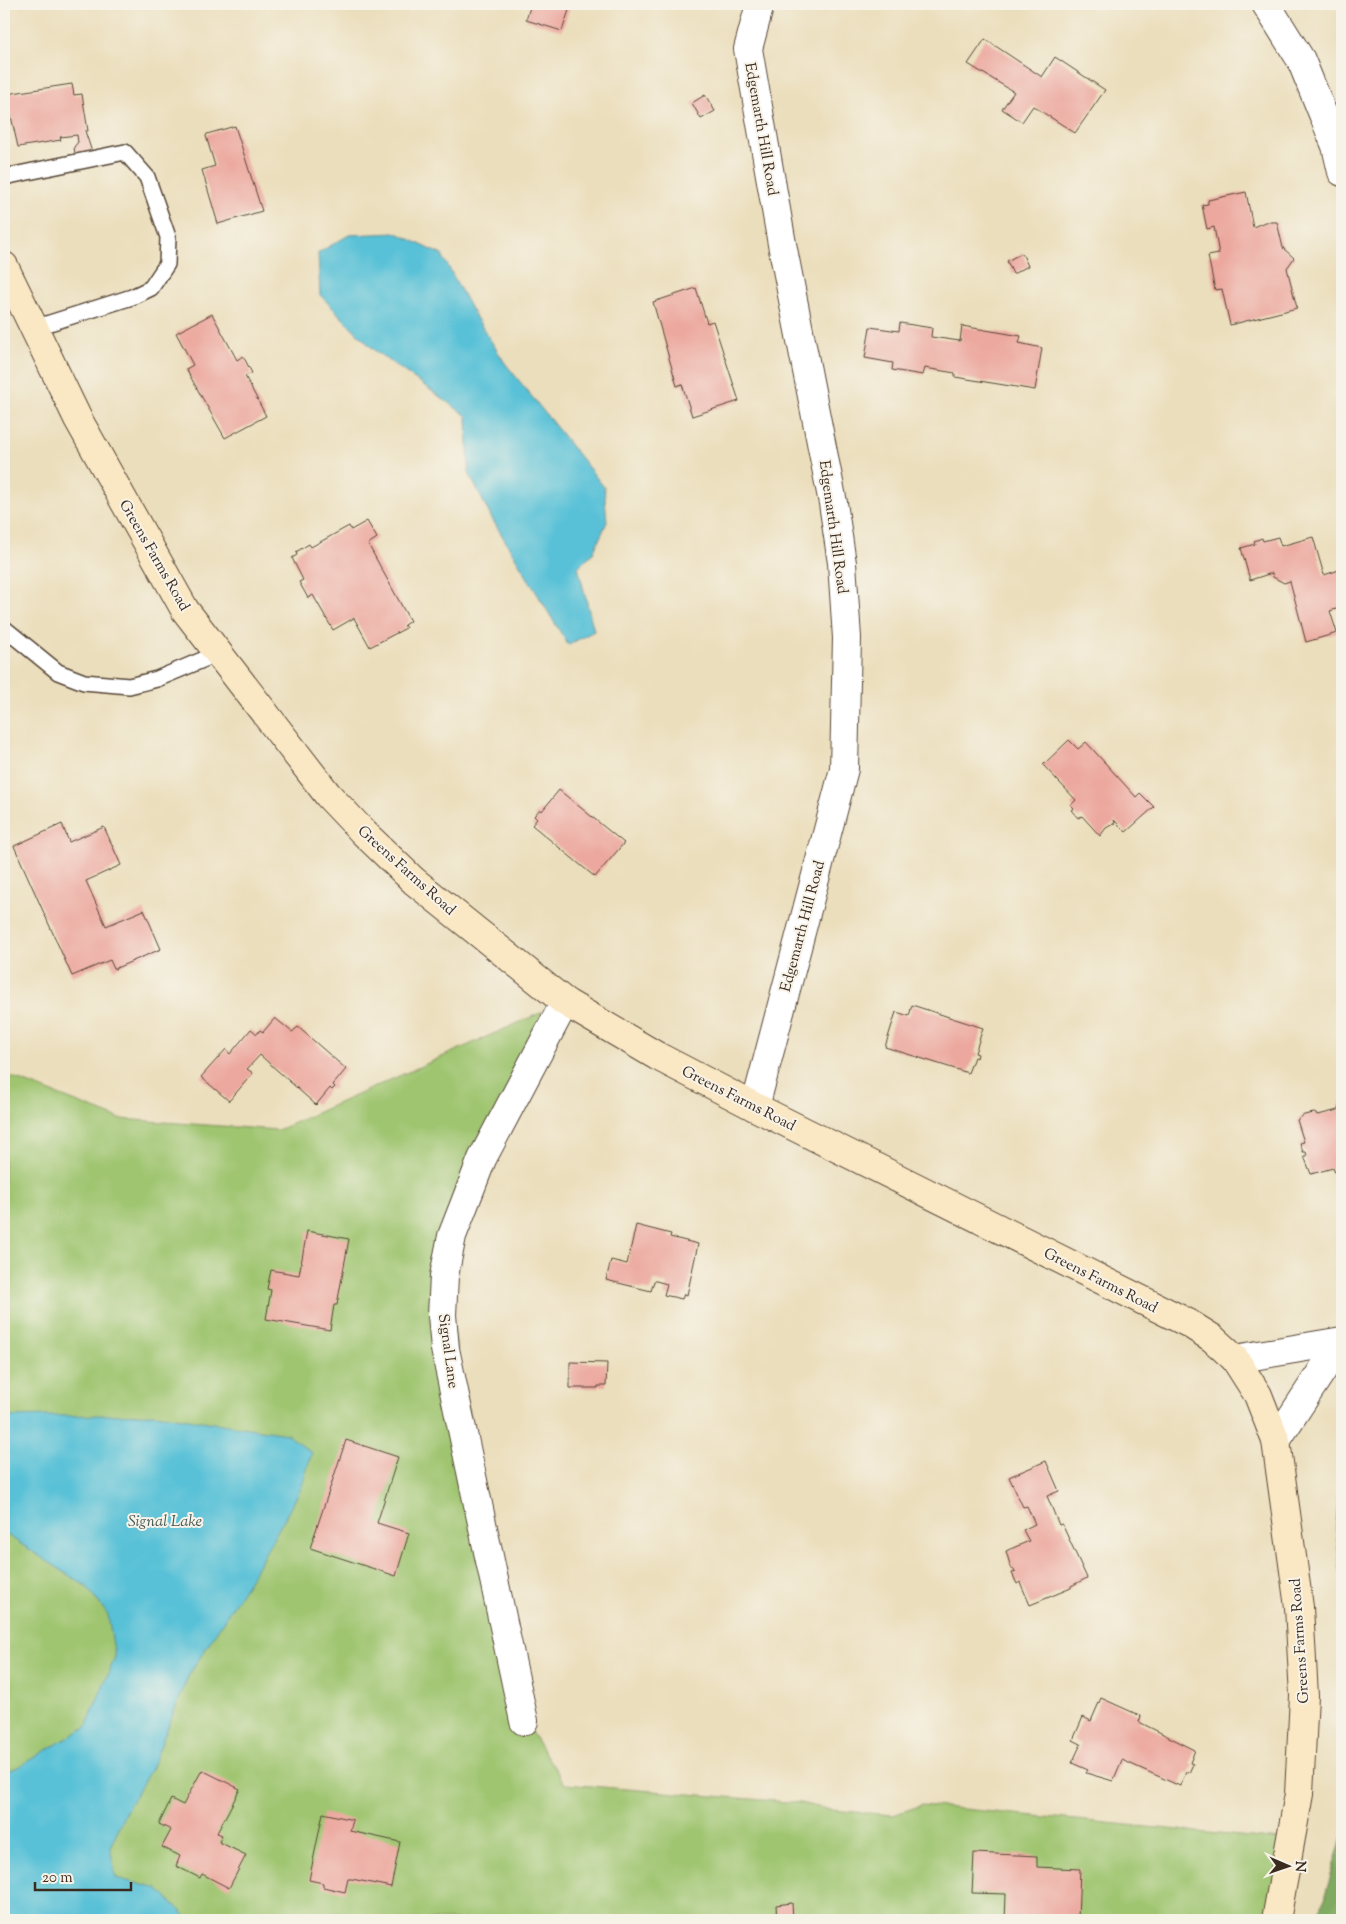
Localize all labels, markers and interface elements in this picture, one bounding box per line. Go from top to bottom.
street label: Edgemarth Hill Road [738,61,783,198]
street label: Edgemarth Hill Road [813,459,852,596]
street label: Greens Farms Road [113,496,194,616]
street label: Greens Farms Road [352,821,460,921]
street label: Edgemarth Hill Road [776,858,831,994]
street label: Greens Farms Road [678,1062,799,1137]
street label: Greens Farms Road [1040,1244,1161,1319]
street label: Signal Lane [432,1312,463,1390]
water label: Signal Lake [128,1511,202,1534]
street label: Greens Farms Road [1286,1577,1315,1704]
north arrow [1264,1842,1314,1892]
scale bar [35,1859,131,1891]
text: N [1289,1860,1309,1872]
text: 20 m [42,1868,73,1889]

